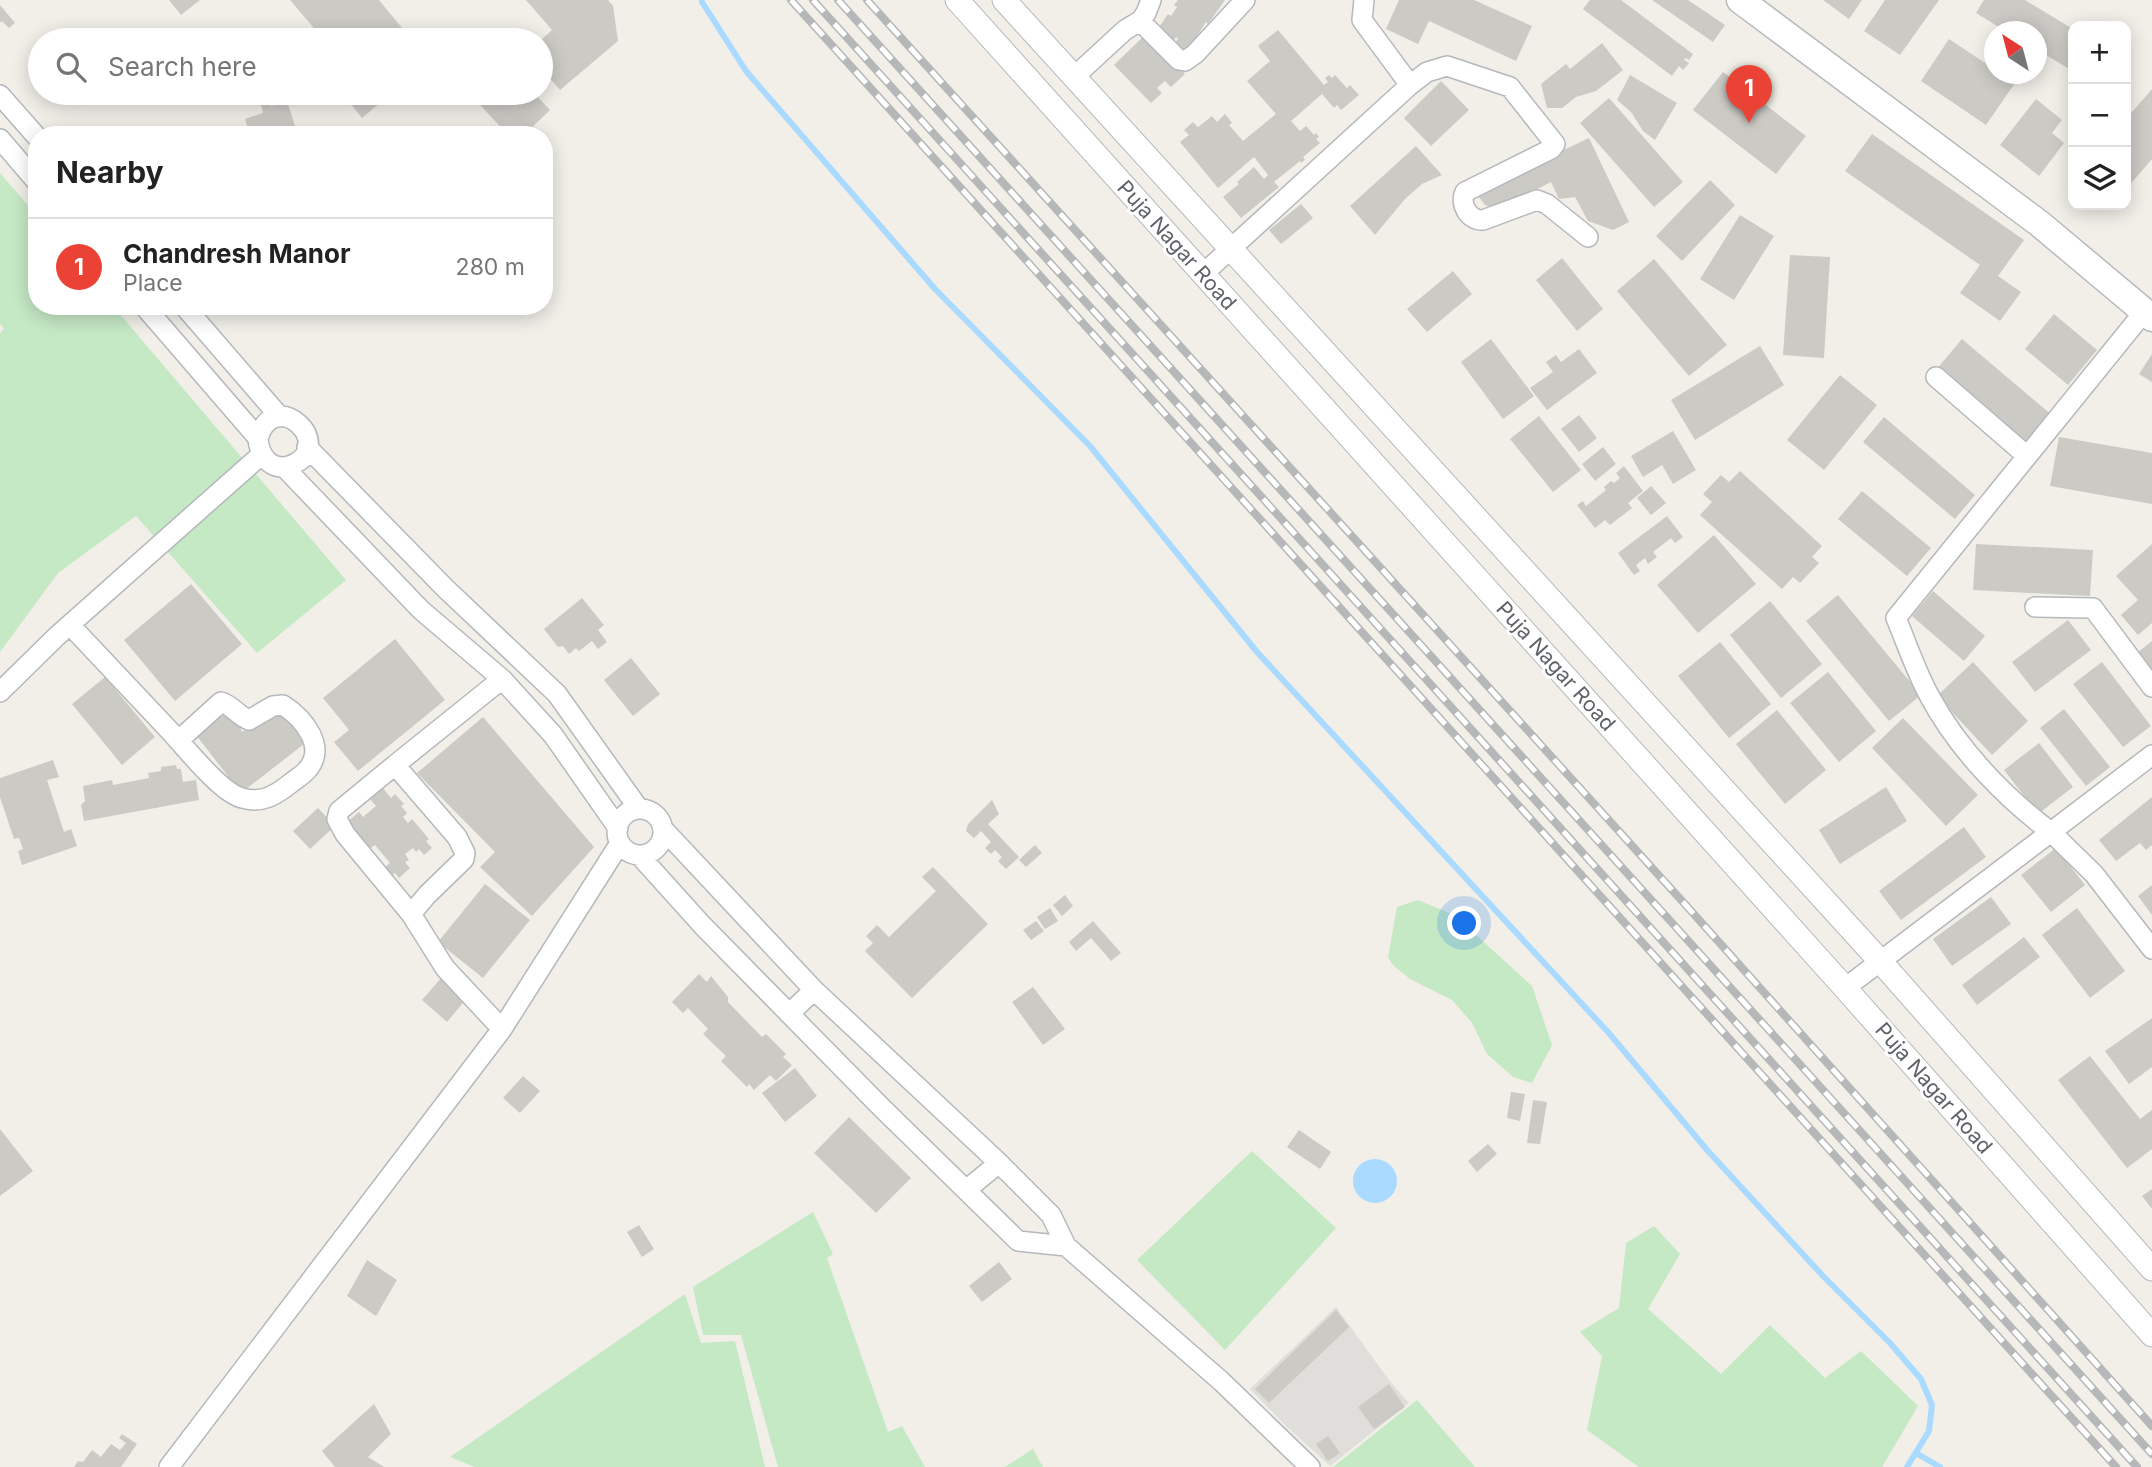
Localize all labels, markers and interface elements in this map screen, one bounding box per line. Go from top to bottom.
north arrow [1984,21,2047,84]
map controls [2068,21,2131,210]
button: + [2068,21,2131,84]
search box [28,28,553,105]
icon: search [52,48,90,86]
text: Search here [108,51,257,82]
pin: 1 [1726,65,1772,123]
button: − [2068,84,2131,147]
button: layers [2068,147,2131,210]
text: Nearby [56,154,164,190]
street label: Puja Nagar Road [1112,175,1242,315]
text: Chandresh Manor [123,238,350,269]
text: 1 [74,253,84,281]
text: 280 m [456,253,525,281]
text: Place [123,269,183,297]
street label: Puja Nagar Road [1491,596,1621,736]
your location [1447,906,1481,940]
street label: Puja Nagar Road [1870,1017,1998,1159]

